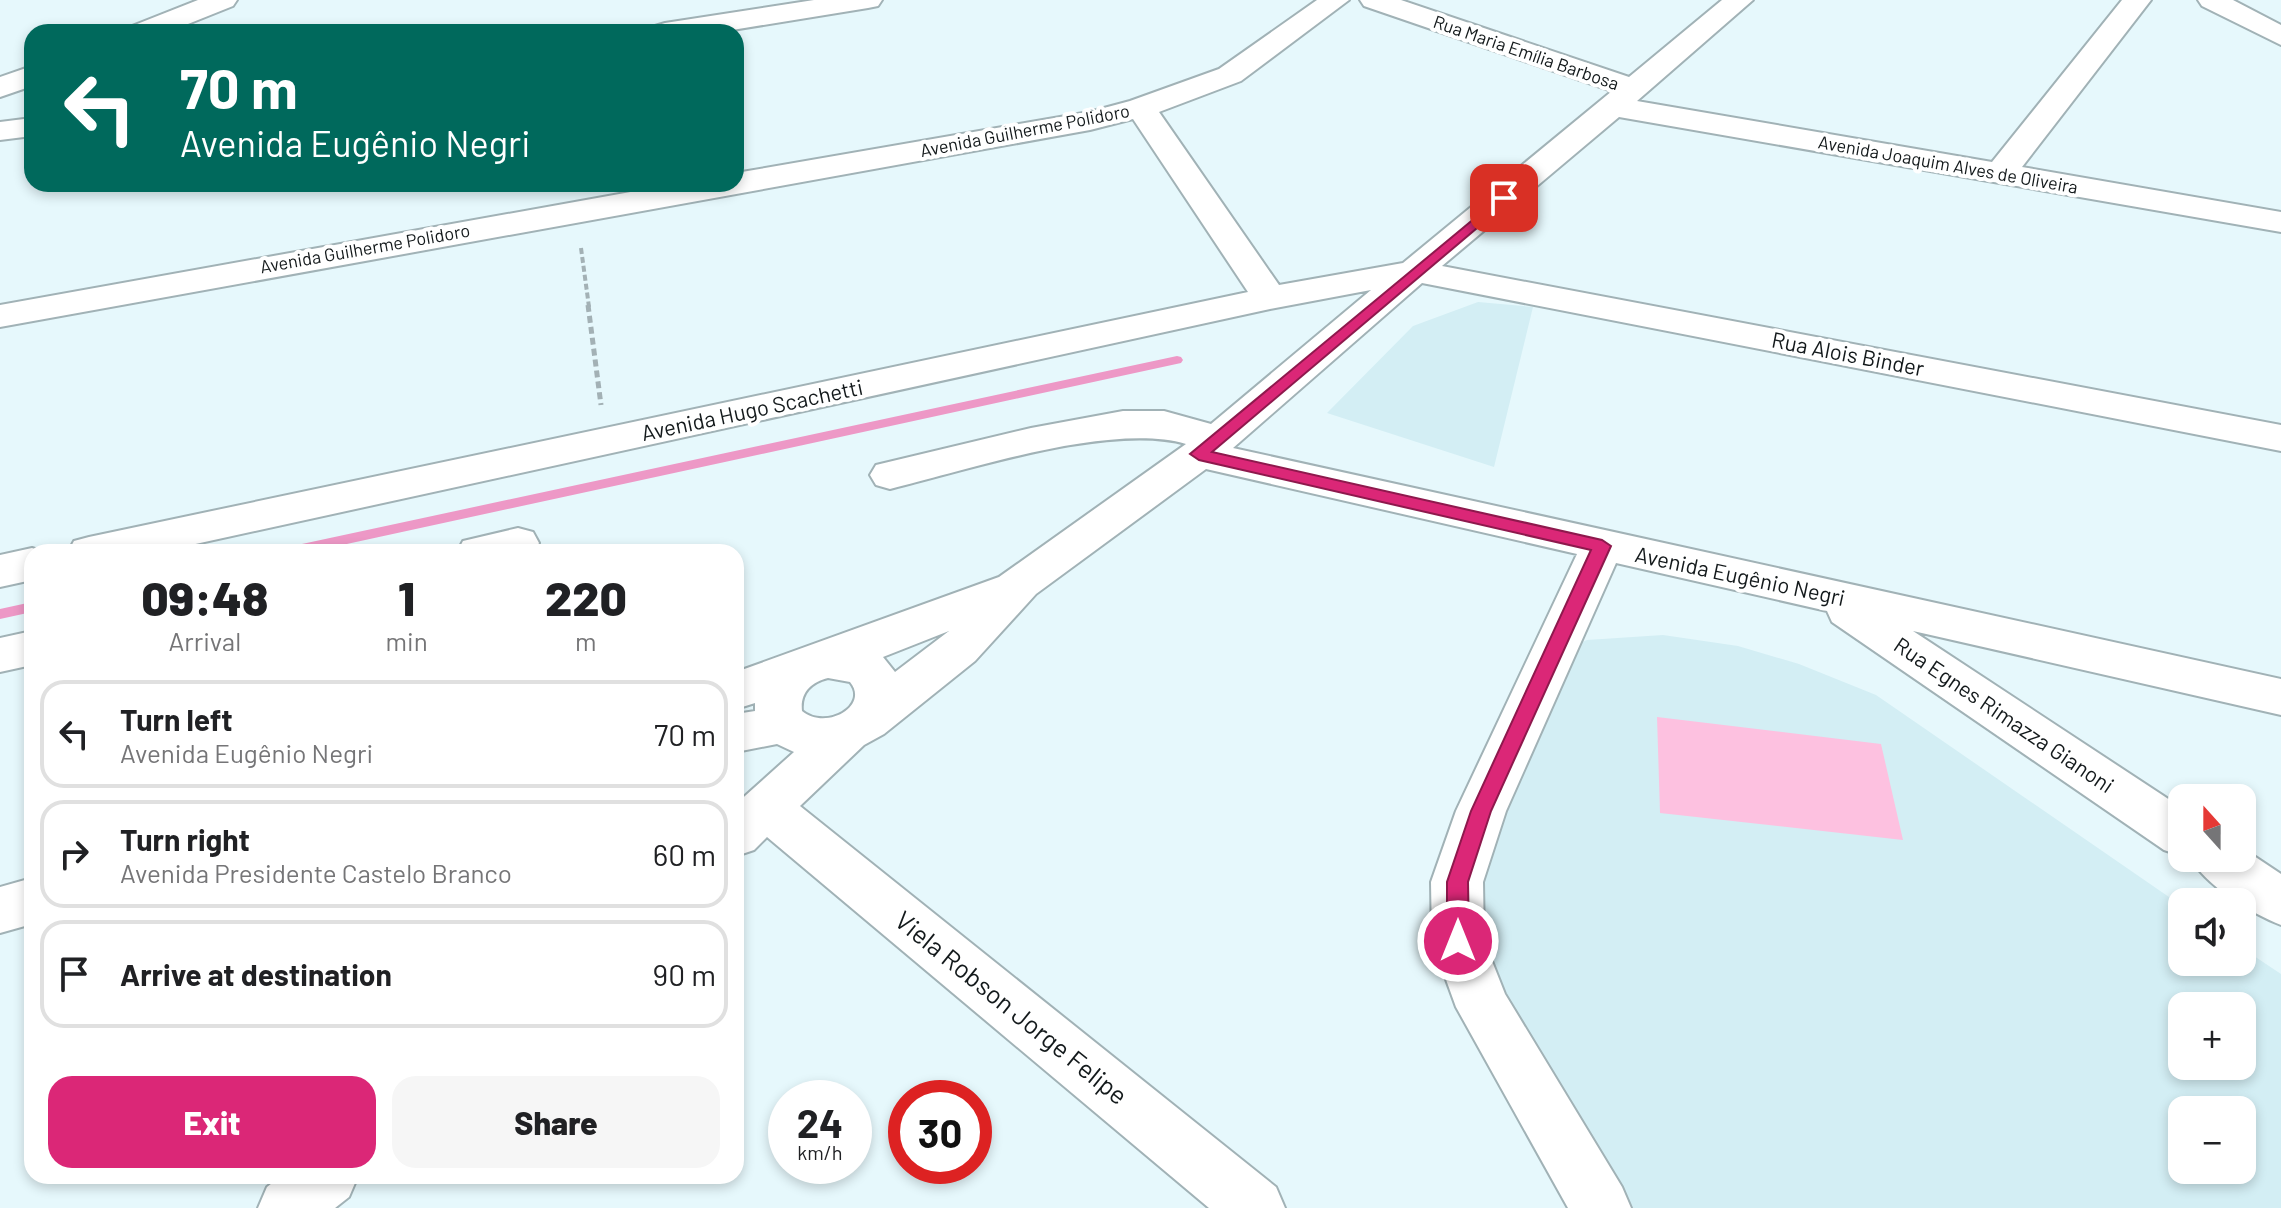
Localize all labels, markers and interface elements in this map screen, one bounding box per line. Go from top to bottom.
street label: Rua Maria Emília Barbosa [1431,10,1622,94]
text: 70 m [180,53,298,120]
icon: left [48,56,152,160]
street label: Avenida Guilherme Polidoro [918,99,1131,161]
text: Avenida Eugênio Negri [180,121,530,164]
street label: Avenida Joaquim Alves de Oliveira [1817,130,2080,198]
pin [1470,164,1538,232]
icon: arrive [1482,176,1526,220]
street label: Avenida Guilherme Polidoro [258,219,472,277]
street label: Rua Alois Binder [1770,325,1927,381]
street label: Avenida Hugo Scachetti [639,373,865,445]
street label: Avenida Eugênio Negri [1633,540,1848,610]
text: 09:48 [141,568,268,626]
text: 1 [398,568,415,626]
text: 220 [545,568,627,626]
text: Arrival [168,625,241,656]
text: min [386,625,428,656]
text: m [575,625,597,656]
street label: Rua Egnes Rimazza Gianoni [1890,631,2119,797]
text: Turn left [120,701,233,737]
icon: left [52,712,96,756]
text: 70 m [654,716,716,752]
text: Avenida Eugênio Negri [120,737,373,768]
north arrow [2168,784,2256,872]
map controls [2168,784,2256,1184]
text: Turn right [120,821,250,857]
icon: right [52,832,96,876]
text: 60 m [653,836,716,872]
text: Avenida Presidente Castelo Branco [120,857,512,888]
button: sound [2168,888,2256,976]
position arrow [1416,899,1500,983]
street label: Viela Robson Jorge Felipe [890,904,1134,1110]
icon: arrive [52,952,96,996]
text: Arrive at destination [120,956,392,992]
text: 90 m [653,956,716,992]
button: + [2168,992,2256,1080]
button: Exit [48,1076,376,1168]
button: Share [392,1076,720,1168]
speed limit sign: 30 [888,1080,992,1184]
button: − [2168,1096,2256,1184]
text: 24 [797,1098,843,1146]
text: km/h [797,1140,843,1164]

